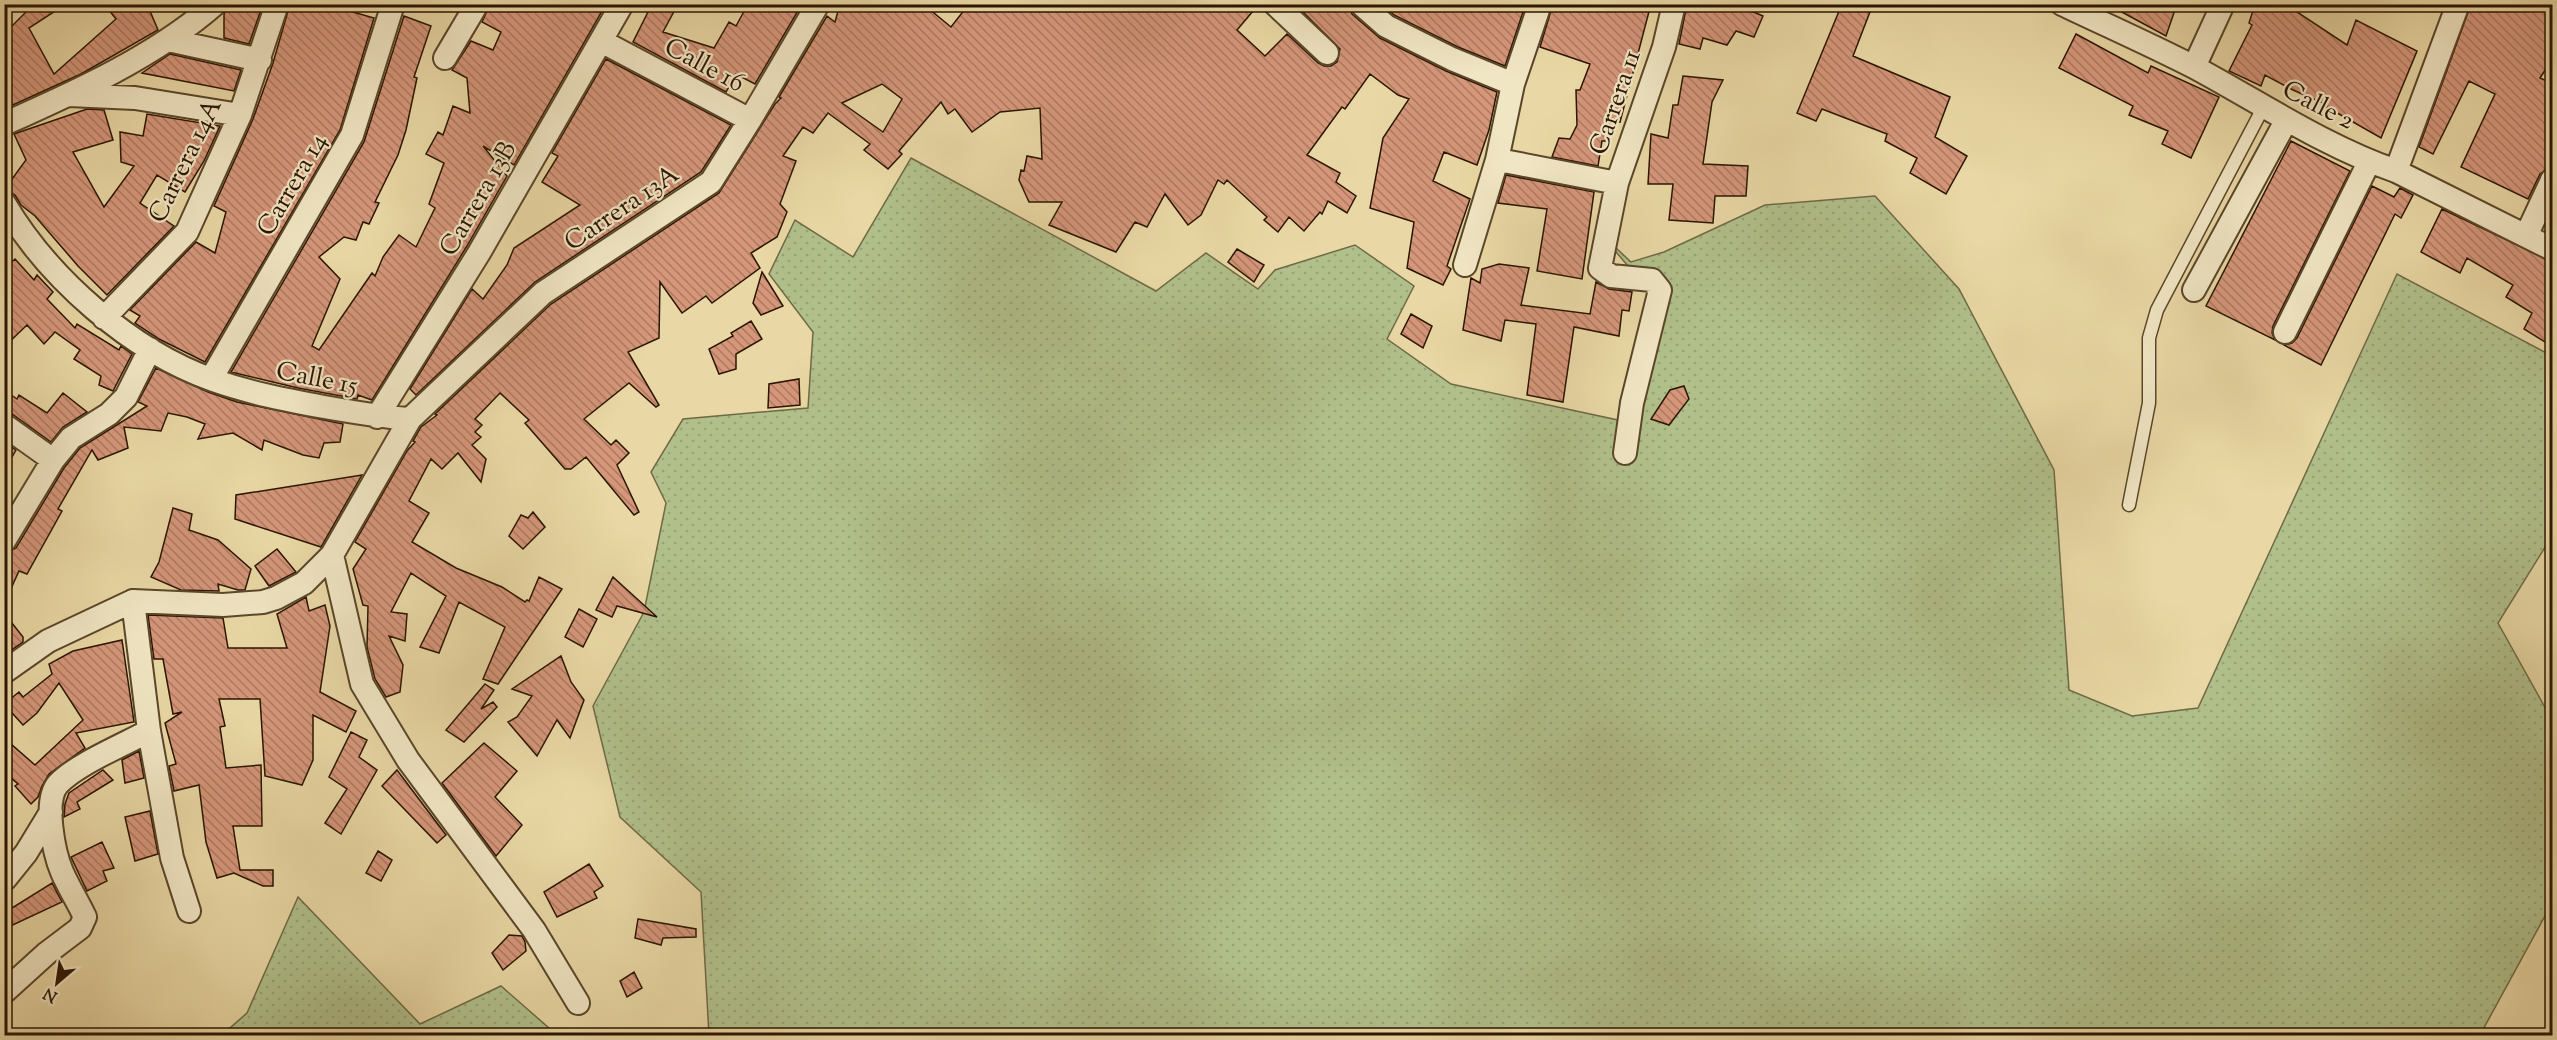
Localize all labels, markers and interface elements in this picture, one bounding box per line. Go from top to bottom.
street label: Calle 16 [657,30,751,103]
street label: Carrera 11 [1581,45,1652,160]
street label: Calle 2 [2275,72,2360,140]
street label: Carrera 14A [140,93,232,230]
street label: Carrera 14 [249,127,337,243]
street label: Carrera 13B [431,135,527,263]
street label: Carrera 13A [558,157,687,261]
street label: Calle 15 [273,353,361,405]
north arrow [27,953,87,1013]
text: N [40,981,62,1007]

